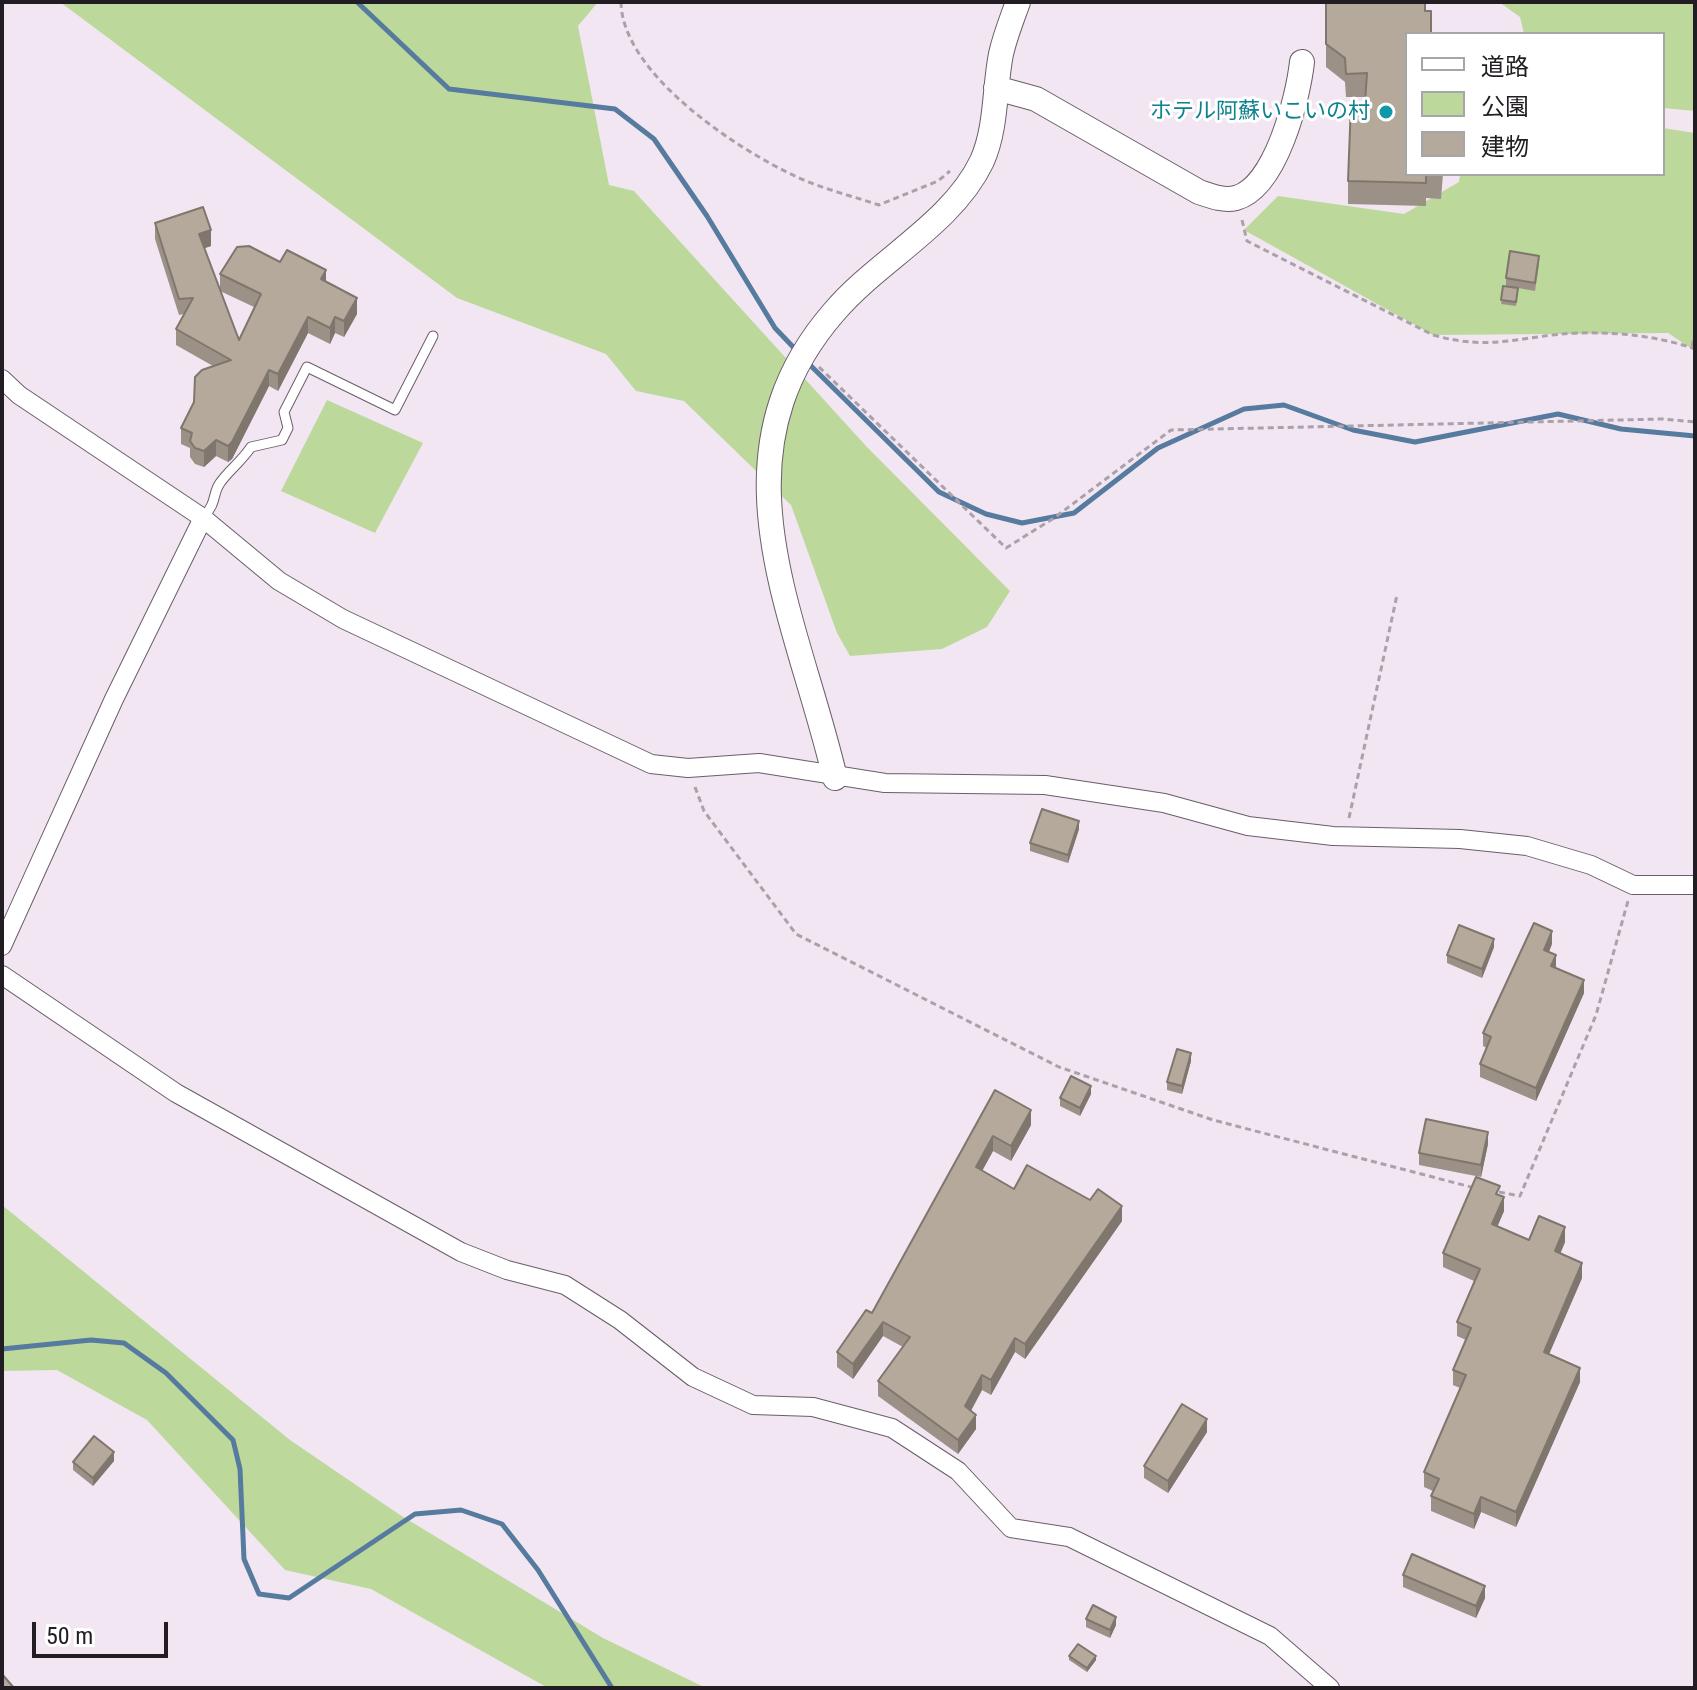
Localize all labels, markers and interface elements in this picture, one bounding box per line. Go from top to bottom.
legend [1405,32,1665,176]
text: 道路 [1481,53,1529,81]
text: 公園 [1481,93,1529,121]
place label: ホテル阿蘇いこいの村 [1150,99,1370,125]
marker: ホテル阿蘇いこいの村 [1377,103,1395,121]
text: 建物 [1481,133,1529,161]
scale bar [36,1606,172,1656]
text: 50 m [46,1622,93,1650]

